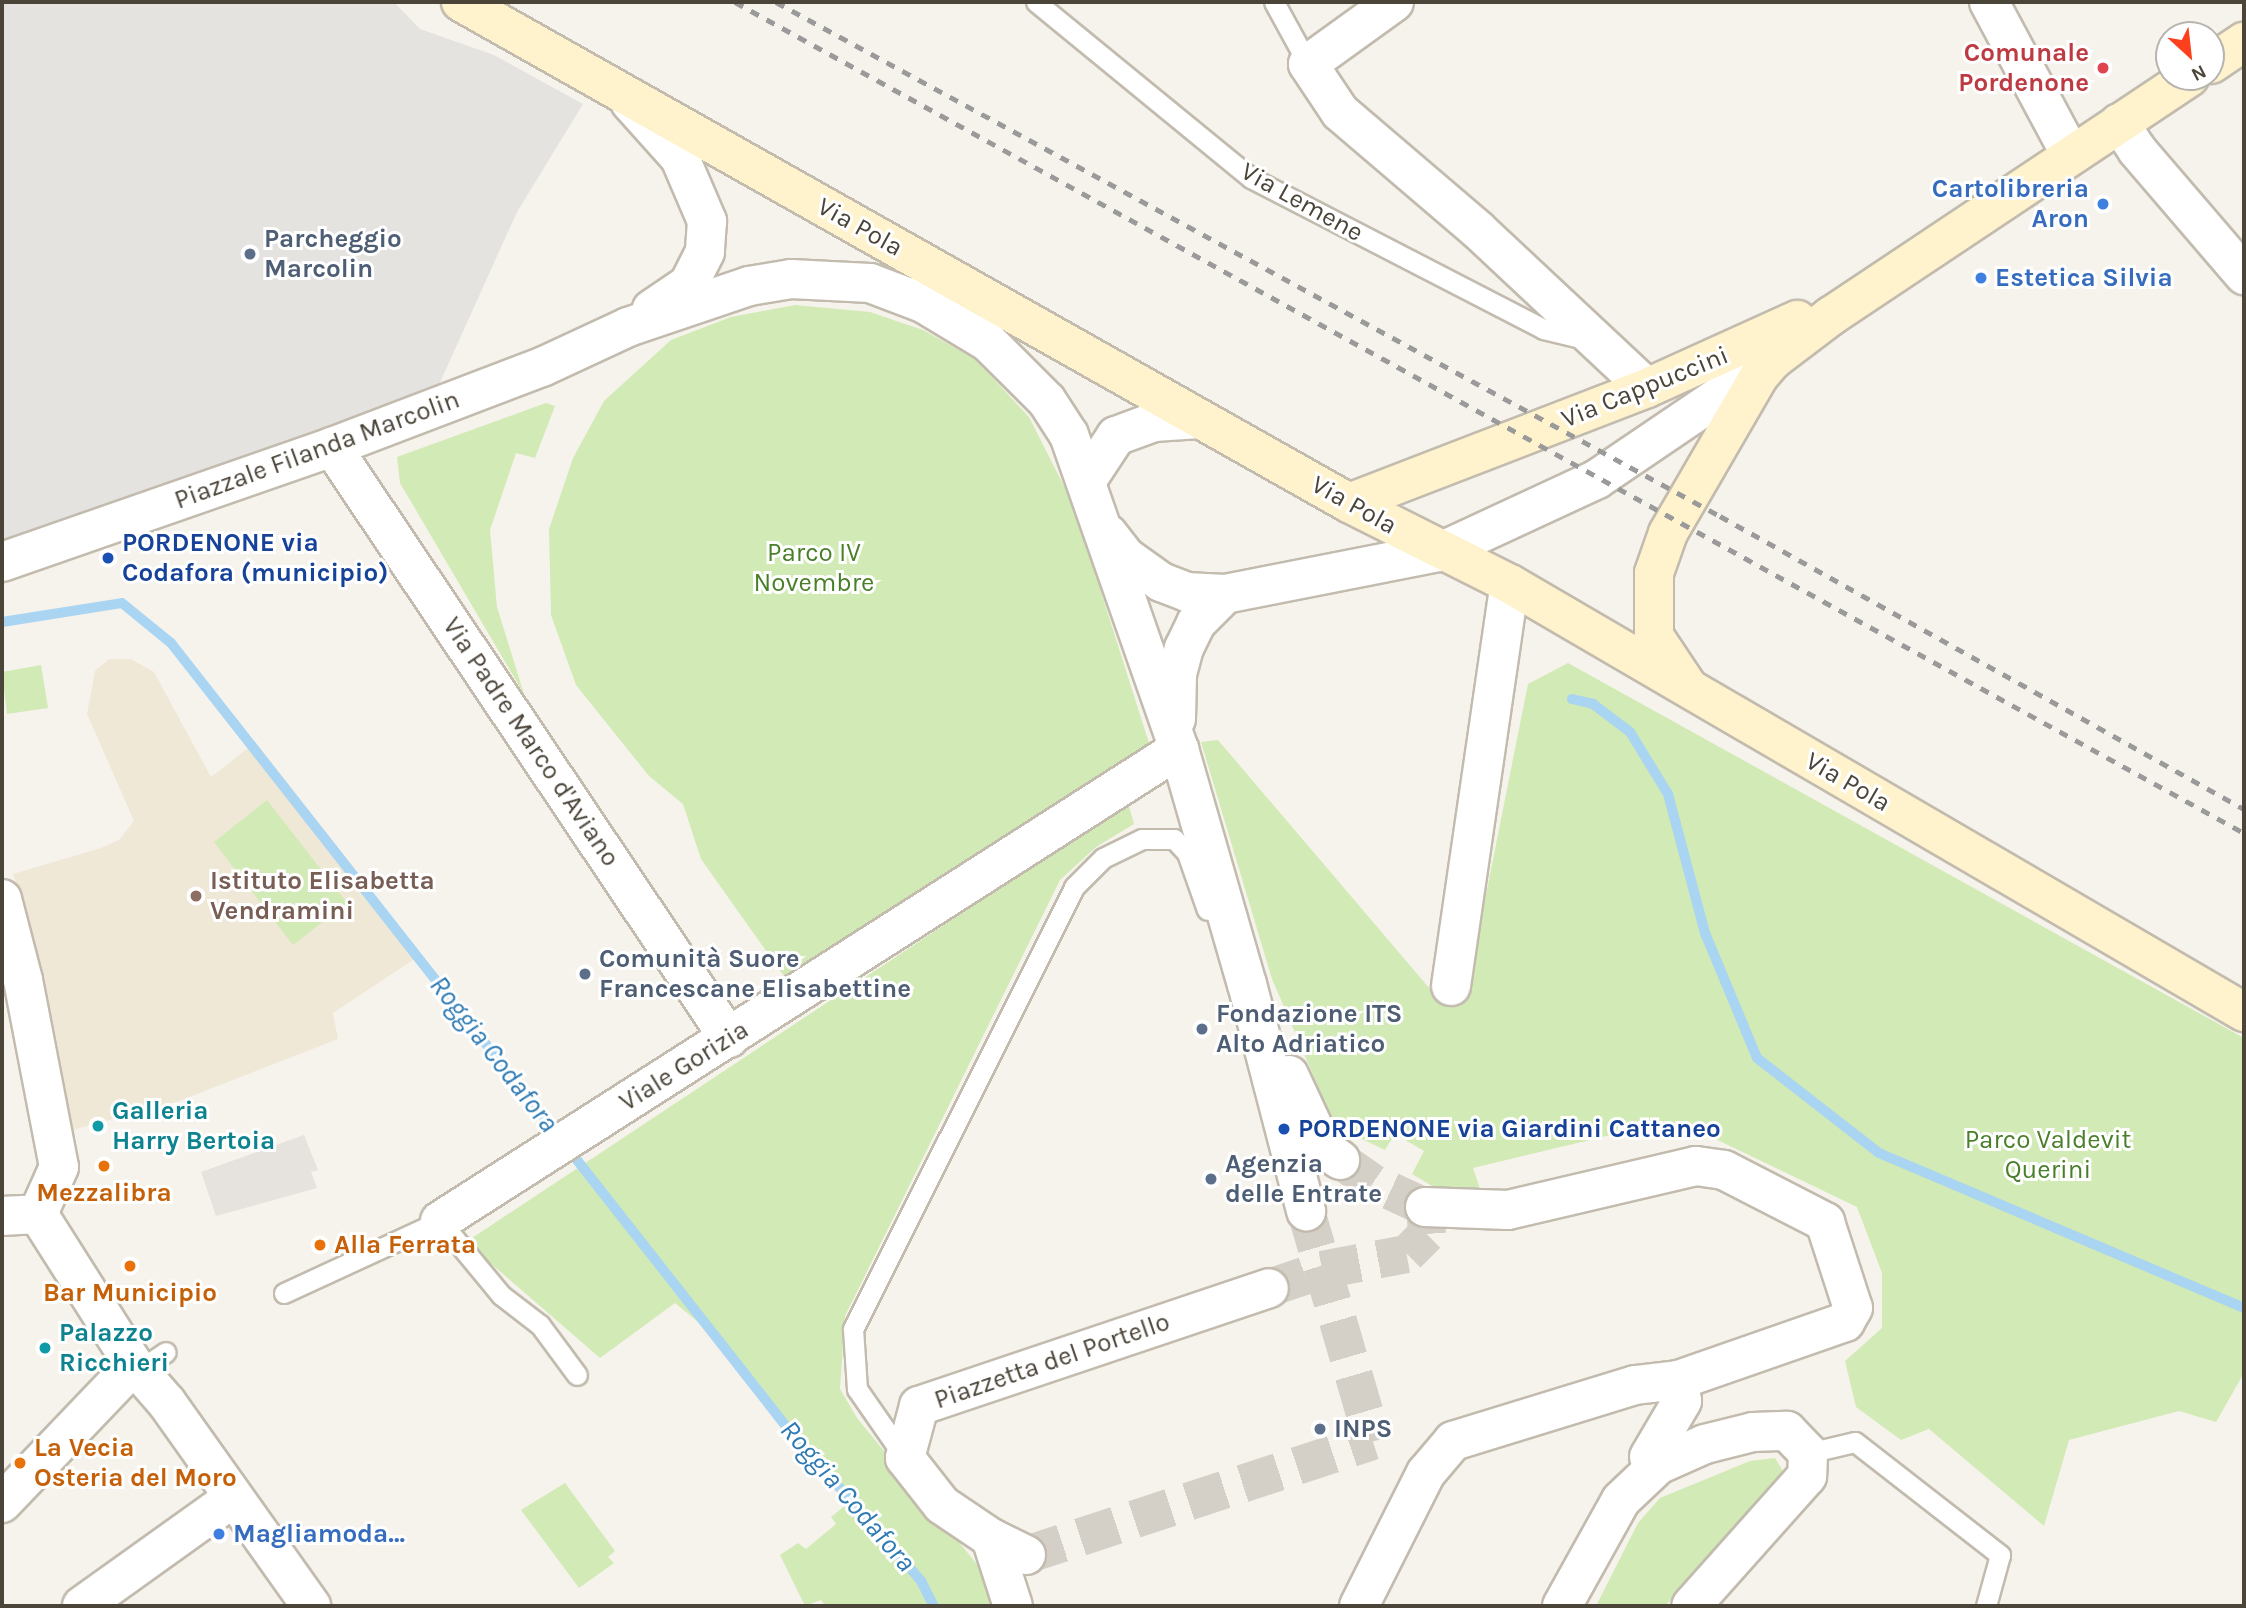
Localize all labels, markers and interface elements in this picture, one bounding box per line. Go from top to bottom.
north arrow [2155,21,2225,91]
place label: Comunale Pordenone [1958,37,2089,98]
marker: Comunale Pordenone [2095,60,2111,76]
text: N [2188,60,2210,86]
street label: Via Lemene [1235,156,1369,248]
place label: Cartolibreria Aron [1932,173,2089,234]
street label: Via Pola [812,191,908,263]
marker: Cartolibreria Aron [2095,196,2111,212]
place label: Parcheggio Marcolin [264,223,402,284]
marker: Parcheggio Marcolin [242,246,258,262]
place label: Estetica Silvia [1995,262,2173,294]
marker: Estetica Silvia [1973,270,1989,286]
street label: Via Cappuccini [1557,339,1733,435]
street label: Piazzale Filanda Marcolin [170,384,464,516]
street label: Via Pola [1306,469,1402,541]
place label: PORDENONE via Codafora (municipio) [122,527,388,588]
park label: Parco IV Novembre [754,537,874,598]
marker: PORDENONE via Codafora (municipio) [100,550,116,566]
street label: Via Padre Marco d'Aviano [436,612,626,872]
street label: Via Pola [1800,745,1896,819]
place label: Istituto Elisabetta Vendramini [210,865,435,926]
marker: Istituto Elisabetta Vendramini [188,888,204,904]
place label: Comunità Suore Francescane Elisabettine [599,943,911,1004]
marker: Comunità Suore Francescane Elisabettine [577,966,593,982]
water label: Roggia Codafora [422,969,566,1139]
place label: Fondazione ITS Alto Adriatico [1216,998,1402,1060]
street label: Viale Gorizia [614,1014,754,1118]
marker: Fondazione ITS Alto Adriatico [1194,1021,1210,1037]
place label: Galleria Harry Bertoia [112,1095,275,1156]
place label: PORDENONE via Giardini Cattaneo [1298,1113,1721,1145]
marker: Galleria Harry Bertoia [90,1118,106,1134]
marker: PORDENONE via Giardini Cattaneo [1276,1121,1292,1137]
park label: Parco Valdevit Querini [1965,1124,2131,1186]
place label: Agenzia delle Entrate [1225,1148,1382,1210]
marker: Mezzalibra [96,1158,112,1174]
marker: Agenzia delle Entrate [1203,1171,1219,1187]
place label: Mezzalibra [36,1177,172,1209]
place label: Alla Ferrata [334,1229,476,1261]
marker: Alla Ferrata [312,1237,328,1253]
marker: Bar Municipio [122,1258,138,1274]
place label: Bar Municipio [43,1277,217,1309]
street label: Piazzetta del Portello [930,1306,1174,1416]
place label: Palazzo Ricchieri [59,1317,169,1378]
marker: Palazzo Ricchieri [37,1340,53,1356]
water label: Roggia Codafora [773,1413,923,1579]
place label: INPS [1334,1413,1392,1445]
marker: INPS [1312,1421,1328,1437]
place label: La Vecia Osteria del Moro [34,1432,237,1494]
marker: La Vecia Osteria del Moro [12,1455,28,1471]
place label: Magliamoda... [233,1518,405,1550]
marker: Magliamoda... [211,1526,227,1542]

